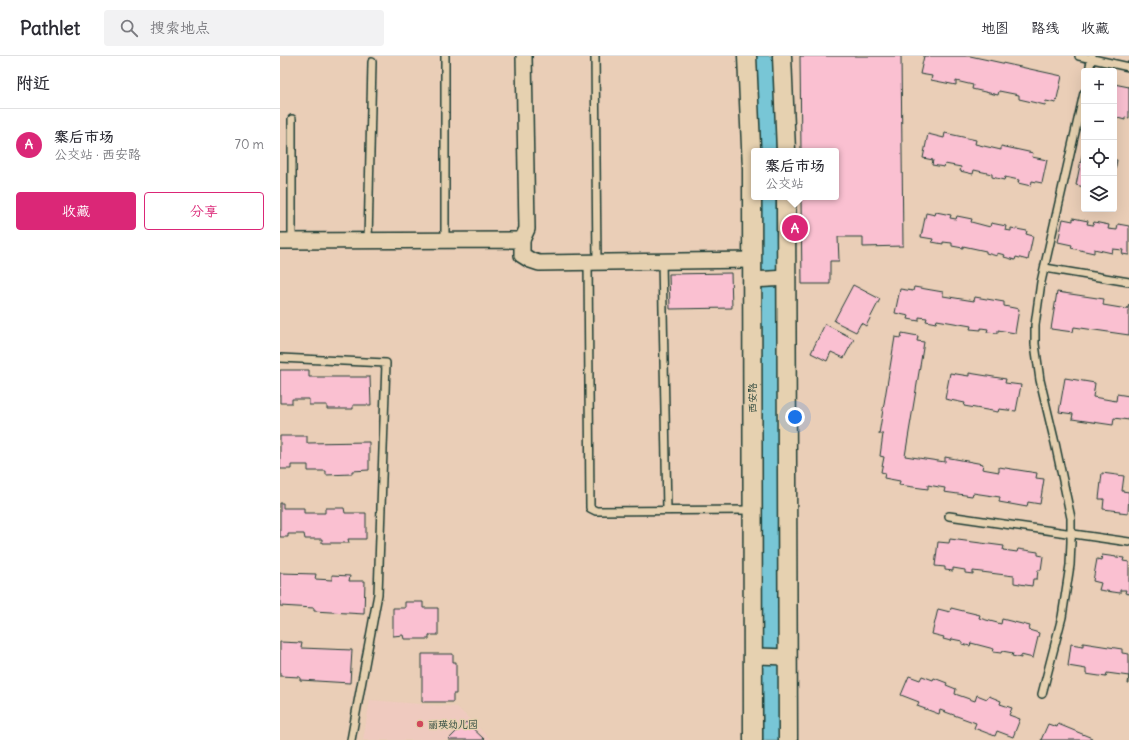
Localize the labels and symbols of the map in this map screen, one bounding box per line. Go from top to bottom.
pin: A [782,213,808,243]
street label: 西安路 [746,383,759,413]
your location [785,407,805,427]
place label: 丽瑛幼儿园 [428,718,478,731]
marker: 丽瑛幼儿园 [415,719,425,729]

